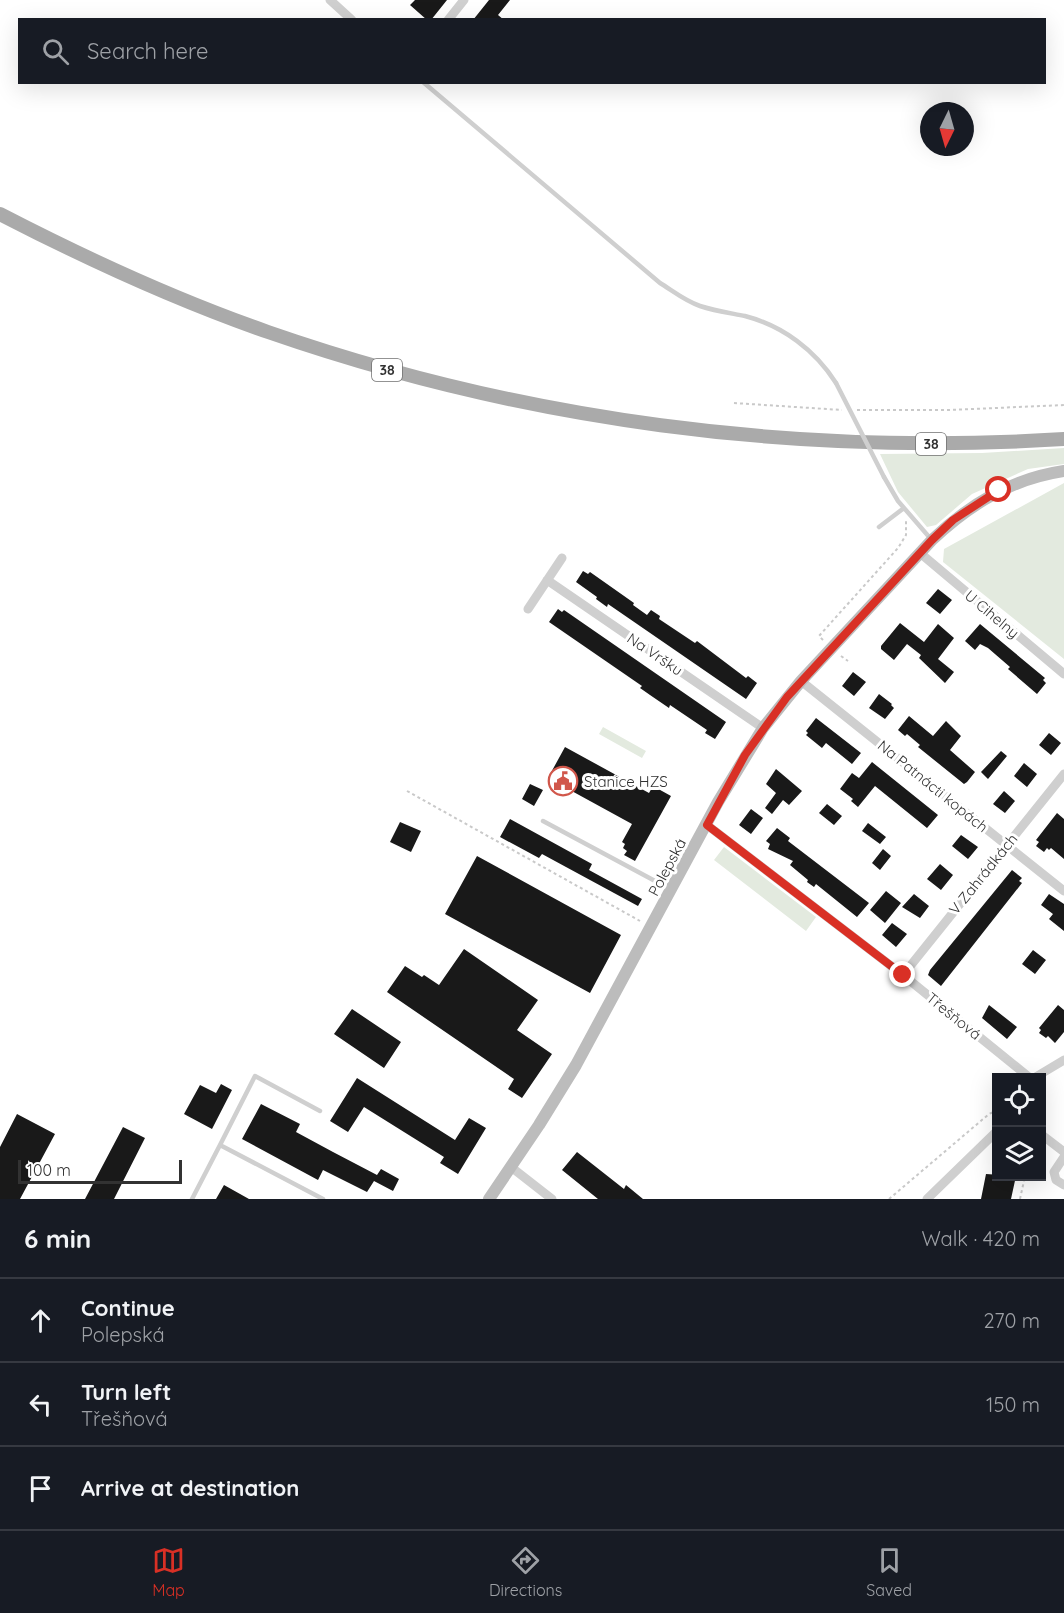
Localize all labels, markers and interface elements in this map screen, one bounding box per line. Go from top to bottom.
search box [18,18,1046,84]
icon: search [39,35,72,68]
text: Search here [87,37,208,65]
north arrow [920,102,974,156]
road number: 38 [372,359,402,381]
road number: 38 [916,433,946,455]
route start [985,476,1011,502]
street label: U Cihelny [961,586,1023,642]
street label: Na Vršku [623,628,687,680]
street label: Na Patnácti kopách [874,736,992,836]
public building icon: Stanice HZS [547,765,579,797]
place label: Stanice HZS [584,772,668,791]
street label: V Zahrádkách [945,830,1021,918]
street label: Polepská [644,835,690,899]
route end [889,961,915,987]
street label: Třešňová [923,988,985,1044]
map controls [992,1073,1046,1181]
button: locate [992,1073,1046,1127]
button: layers [992,1127,1046,1181]
scale bar [18,1157,182,1184]
text: 100 m [27,1160,71,1180]
text: 6 min [24,1222,91,1255]
text: Walk · 420 m [921,1226,1040,1251]
text: Continue [81,1294,175,1322]
icon: ahead [24,1304,57,1337]
text: 270 m [983,1308,1040,1333]
text: Polepská [81,1322,165,1347]
text: Turn left [81,1378,171,1406]
icon: left [24,1388,57,1421]
text: 150 m [986,1392,1040,1417]
text: Třešňová [81,1406,168,1431]
icon: arrive [24,1472,57,1505]
text: Arrive at destination [81,1474,299,1502]
tab: Map [152,1544,185,1600]
tab: Directions [489,1544,562,1600]
tab: Saved [866,1544,912,1600]

